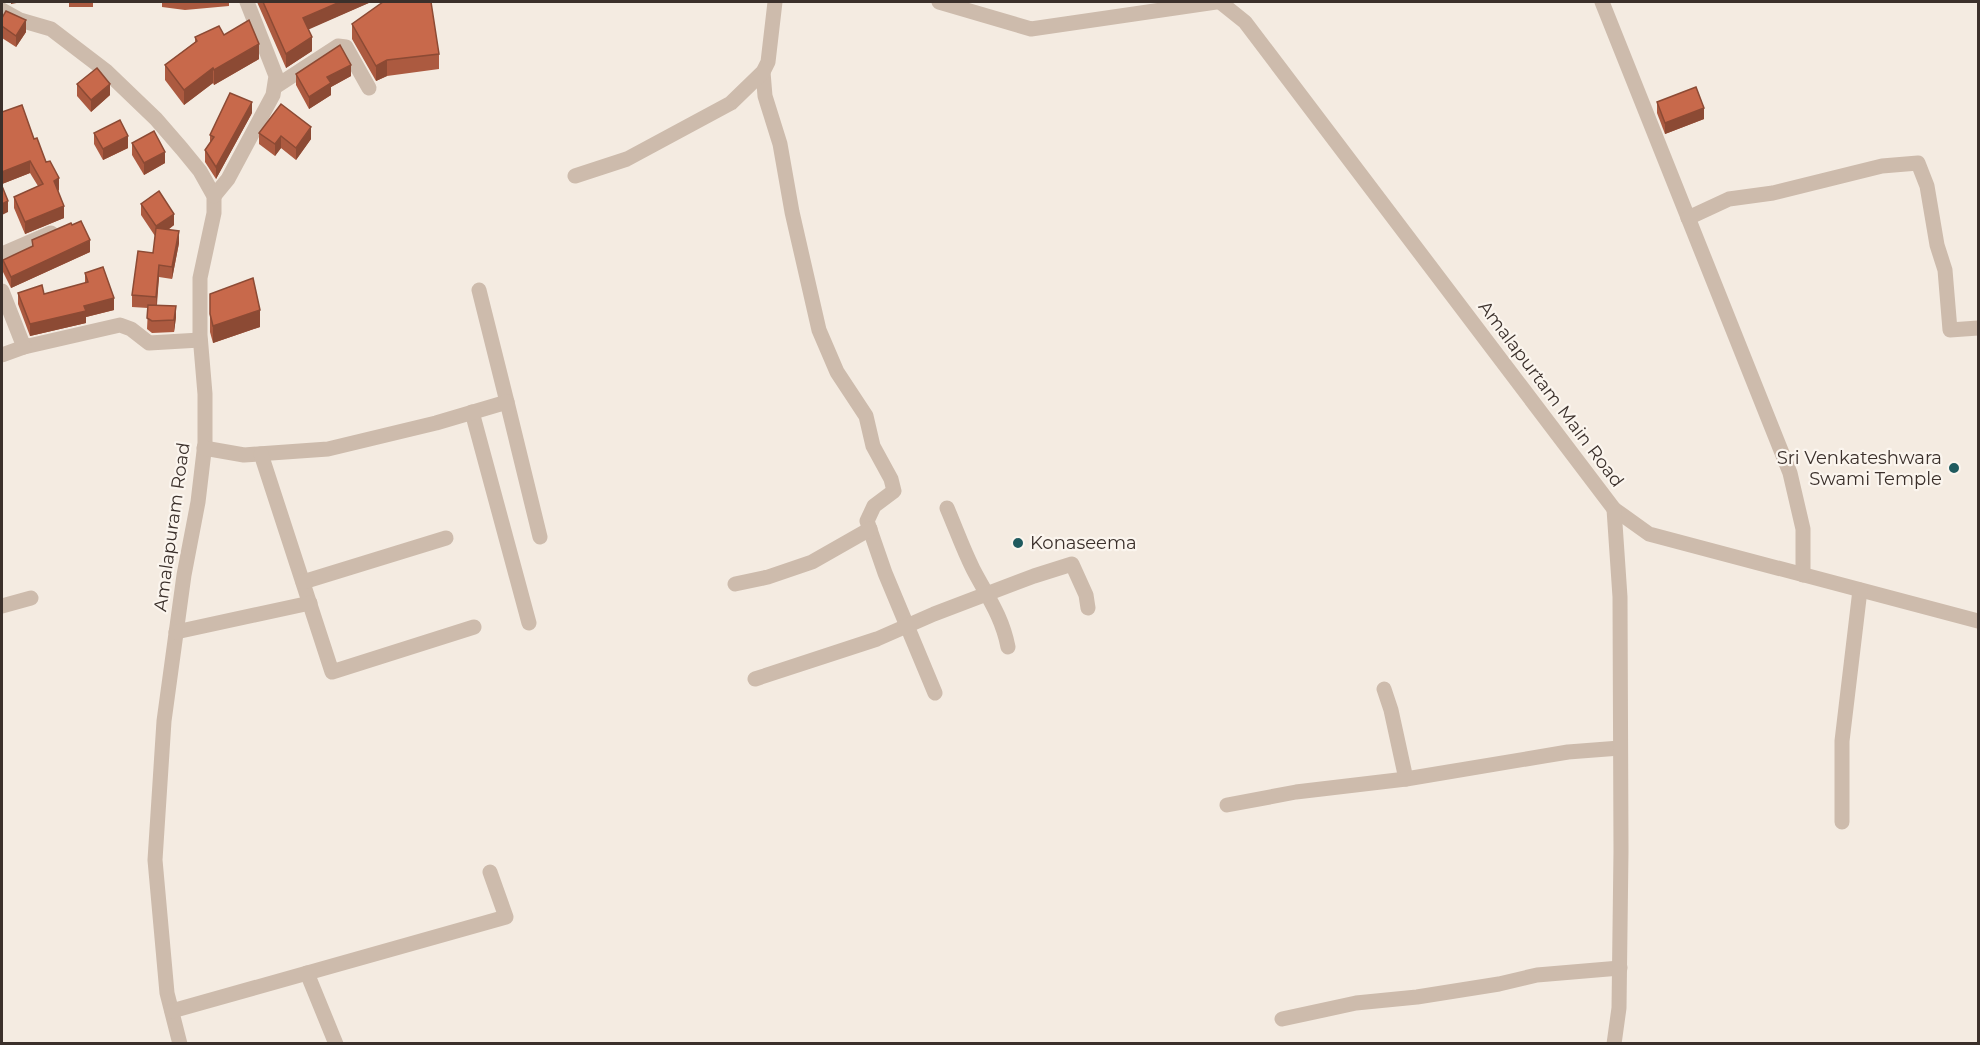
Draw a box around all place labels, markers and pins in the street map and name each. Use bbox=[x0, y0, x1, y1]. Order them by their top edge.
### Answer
place label: Sri Venkateshwara Swami Temple bbox=[1777, 447, 1942, 490]
marker: Sri Venkateshwara Swami Temple bbox=[1947, 461, 1961, 475]
place label: Konaseema bbox=[1030, 532, 1137, 554]
marker: Konaseema bbox=[1011, 536, 1025, 550]

